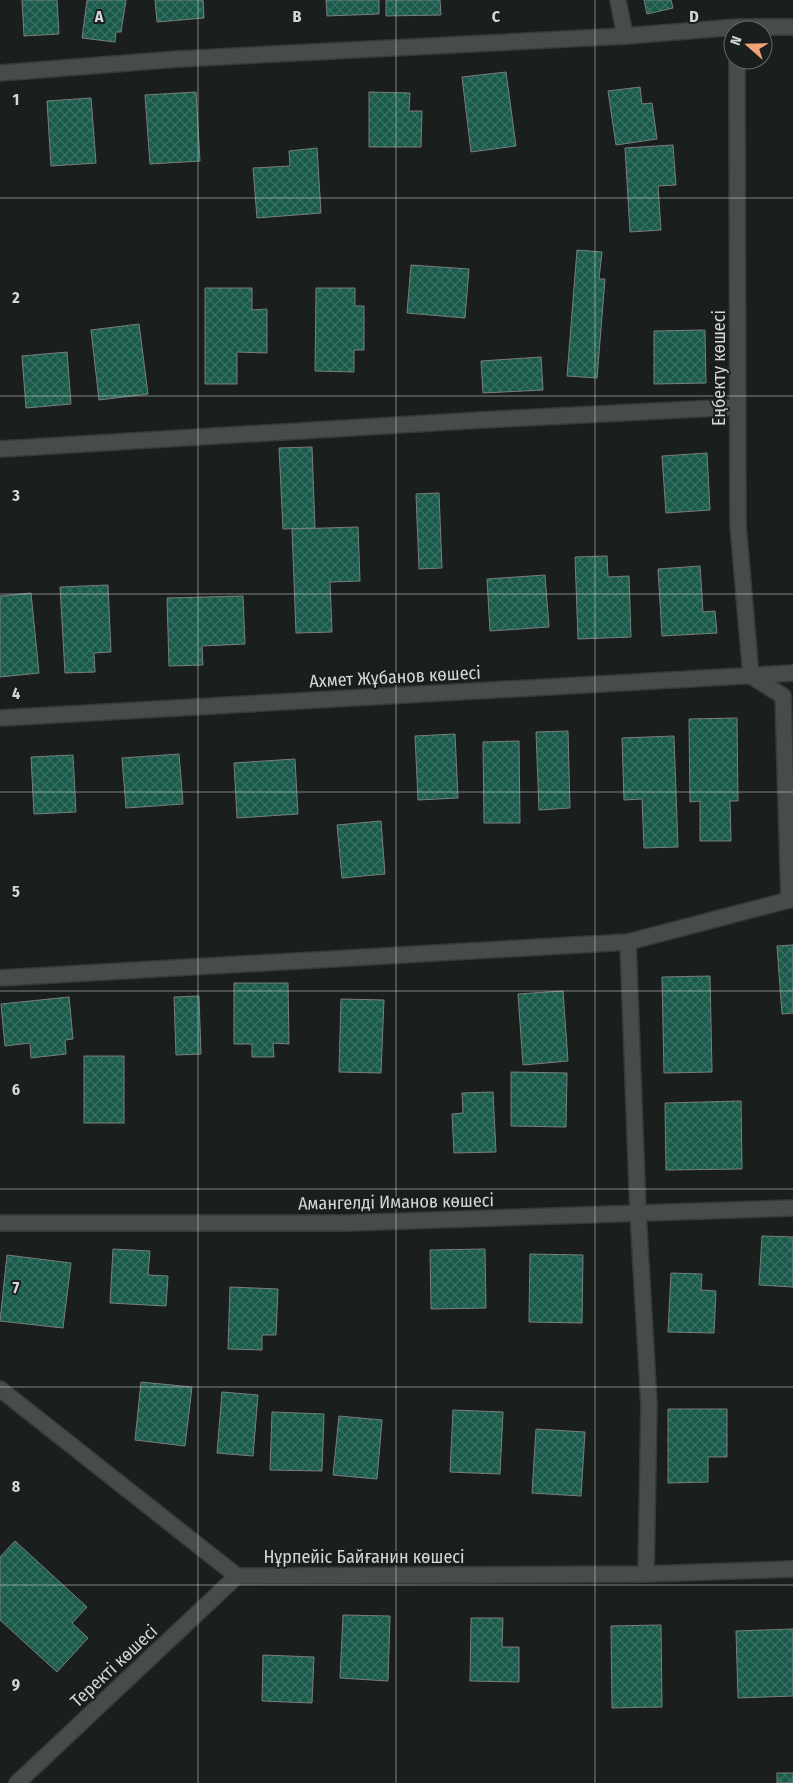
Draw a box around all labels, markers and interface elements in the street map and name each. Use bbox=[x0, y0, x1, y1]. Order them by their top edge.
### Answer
text: A bbox=[94, 7, 104, 26]
text: B bbox=[293, 7, 302, 26]
text: C bbox=[492, 7, 501, 26]
text: D bbox=[689, 7, 699, 26]
north arrow bbox=[723, 20, 773, 70]
text: N bbox=[727, 34, 746, 48]
text: 1 bbox=[13, 90, 19, 109]
text: 2 bbox=[11, 288, 20, 307]
street label: Еңбекту көшесі bbox=[708, 310, 730, 426]
text: 3 bbox=[11, 486, 20, 505]
street label: Ахмет Жұбанов көшесі bbox=[309, 662, 481, 692]
text: 4 bbox=[12, 684, 20, 703]
text: 5 bbox=[12, 882, 20, 901]
text: 6 bbox=[12, 1080, 20, 1099]
street label: Амангелді Иманов көшесі bbox=[298, 1189, 494, 1215]
text: 7 bbox=[13, 1278, 20, 1297]
text: 8 bbox=[12, 1477, 21, 1496]
street label: Нұрпейіс Байғанин көшесі bbox=[263, 1546, 465, 1568]
street label: Теректі көшесі bbox=[66, 1620, 162, 1712]
text: 9 bbox=[12, 1675, 20, 1694]

